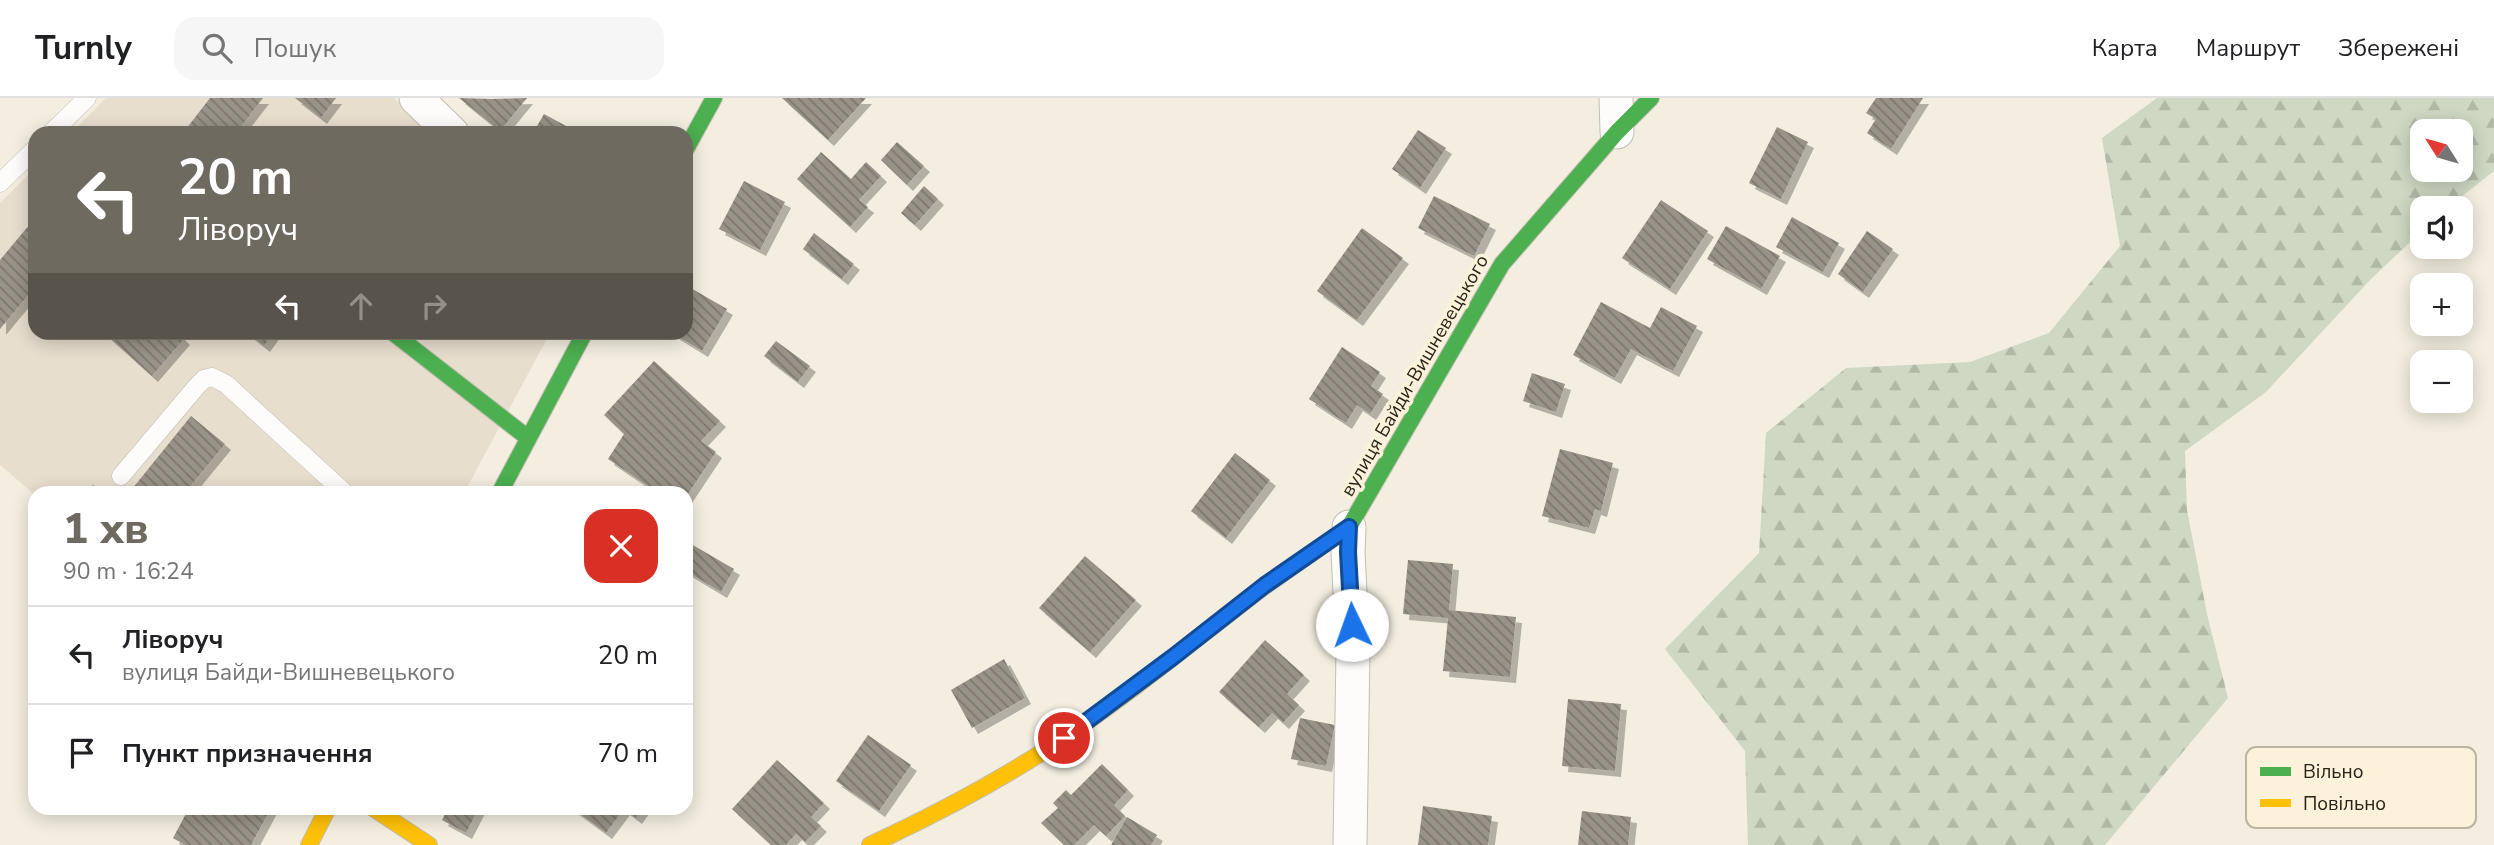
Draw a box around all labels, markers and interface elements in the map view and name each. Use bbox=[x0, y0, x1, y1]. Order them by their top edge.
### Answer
search box bbox=[174, 17, 664, 80]
text: Turnly bbox=[35, 26, 132, 71]
icon: search bbox=[198, 29, 236, 67]
text: Пошук bbox=[254, 31, 336, 66]
text: Карта bbox=[2092, 32, 2158, 64]
text: Маршрут bbox=[2196, 32, 2300, 64]
text: Збережені bbox=[2338, 32, 2459, 64]
north arrow bbox=[2410, 119, 2473, 182]
map controls bbox=[2410, 119, 2473, 413]
text: 20 m bbox=[178, 144, 293, 211]
icon: left bbox=[63, 154, 154, 245]
button: sound bbox=[2410, 196, 2473, 259]
text: Ліворуч bbox=[178, 208, 298, 251]
street label: вулиця Байди-Вишневецького bbox=[1335, 250, 1495, 501]
button: + bbox=[2410, 273, 2473, 336]
icon: left bbox=[269, 287, 307, 325]
icon: ahead bbox=[342, 287, 380, 325]
icon: right bbox=[415, 287, 453, 325]
button: − bbox=[2410, 350, 2473, 413]
text: 1 хв bbox=[63, 501, 148, 558]
button: close bbox=[584, 509, 658, 583]
text: 90 m · 16:24 bbox=[63, 556, 194, 587]
position arrow bbox=[1315, 588, 1389, 662]
text: Ліворуч bbox=[122, 622, 223, 657]
icon: left bbox=[63, 636, 101, 674]
text: 20 m bbox=[598, 638, 658, 673]
text: вулиця Байди-Вишневецького bbox=[122, 657, 455, 688]
pin bbox=[1034, 708, 1094, 768]
icon: arrive bbox=[1045, 719, 1083, 757]
icon: arrive bbox=[63, 734, 101, 772]
text: Пункт призначення bbox=[122, 736, 373, 771]
text: 70 m bbox=[598, 736, 658, 771]
legend bbox=[2246, 747, 2476, 828]
text: Вільно bbox=[2303, 759, 2363, 785]
text: Повільно bbox=[2303, 791, 2386, 817]

